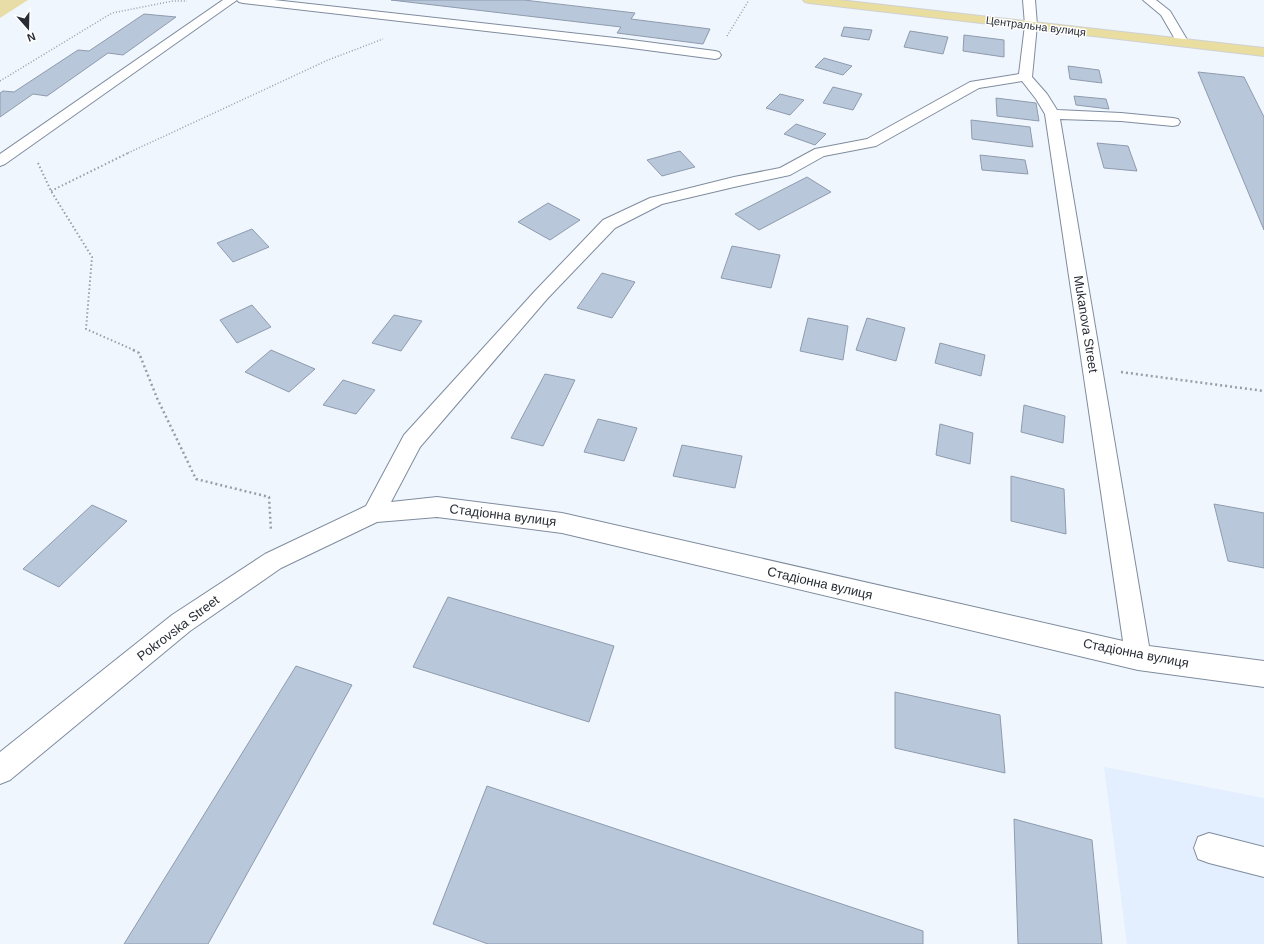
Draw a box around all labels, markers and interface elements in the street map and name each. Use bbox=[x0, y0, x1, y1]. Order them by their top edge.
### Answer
north arrow bbox=[8, 8, 48, 48]
street label: Центральна вулиця bbox=[985, 14, 1087, 38]
text: N bbox=[26, 30, 37, 44]
street label: Mukanova Street bbox=[1071, 274, 1101, 374]
street label: Стадіонна вулиця bbox=[449, 501, 557, 529]
street label: Стадіонна вулиця bbox=[766, 564, 874, 602]
street label: Pokrovska Street bbox=[134, 592, 222, 664]
street label: Стадіонна вулиця bbox=[1082, 635, 1190, 671]

